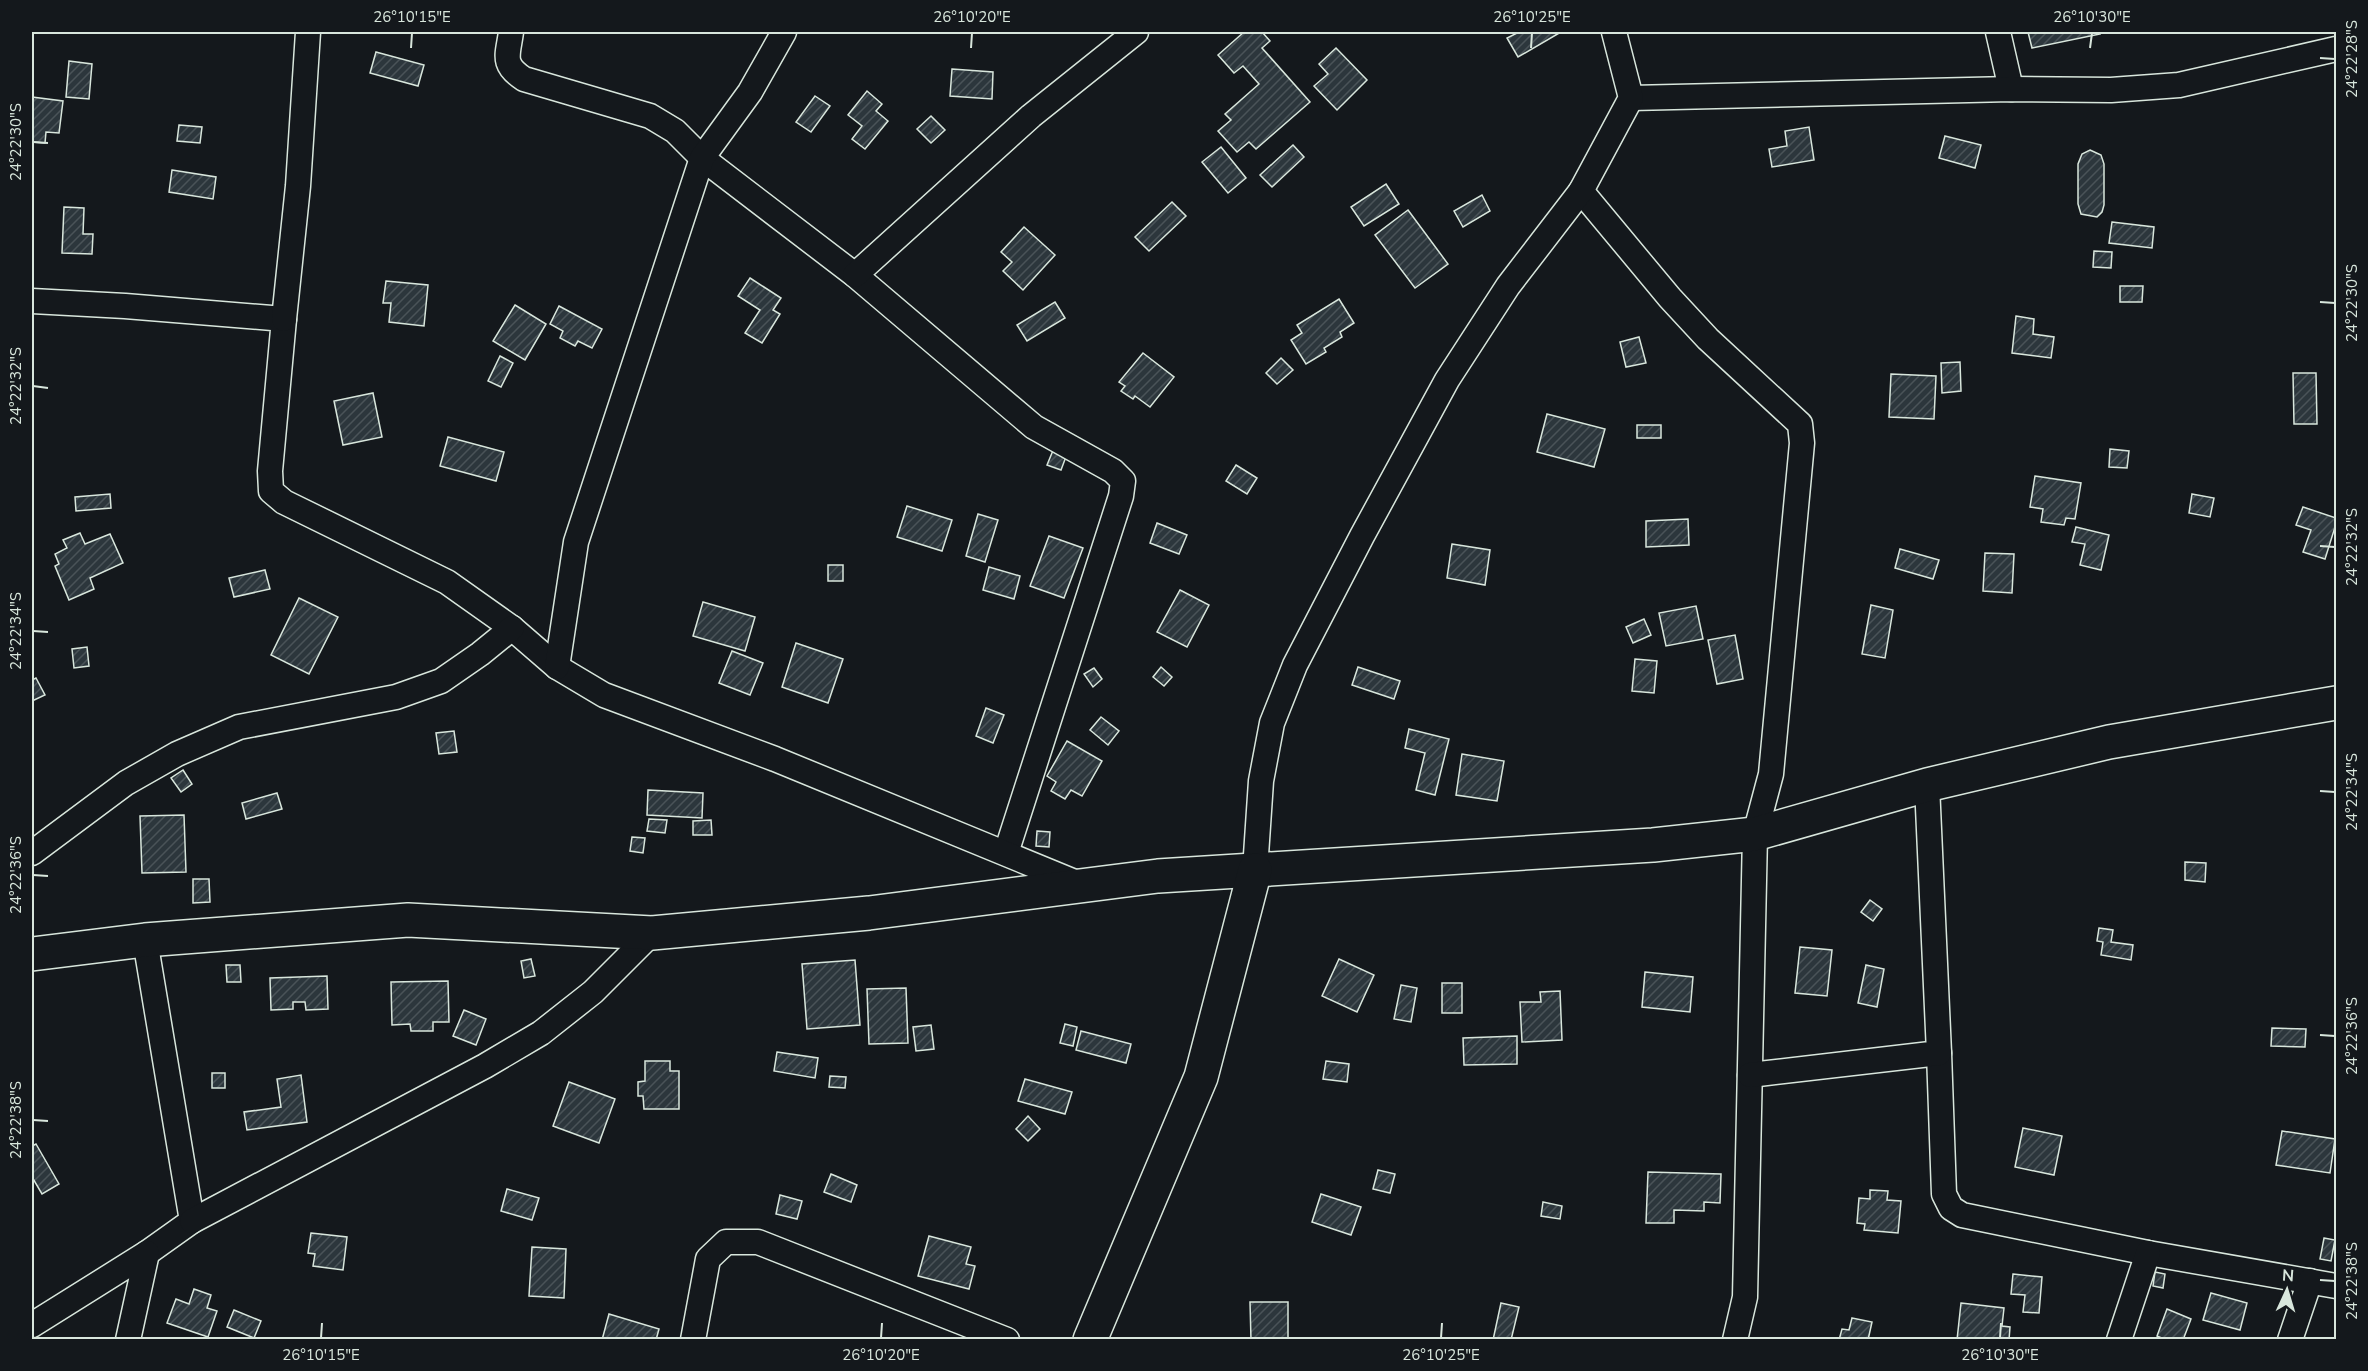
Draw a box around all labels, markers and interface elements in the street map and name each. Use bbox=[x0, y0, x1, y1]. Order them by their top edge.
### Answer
text: 26°10'15"E bbox=[373, 7, 451, 27]
text: 26°10'20"E bbox=[933, 7, 1011, 27]
text: 26°10'25"E bbox=[1493, 7, 1571, 27]
text: 26°10'30"E bbox=[2053, 7, 2131, 27]
text: 24°22'28"S bbox=[2342, 20, 2362, 98]
text: 24°22'30"S bbox=[6, 103, 26, 181]
text: 24°22'30"S bbox=[2342, 264, 2362, 342]
text: 24°22'32"S bbox=[6, 347, 26, 425]
text: 24°22'32"S bbox=[2342, 508, 2362, 586]
text: 24°22'34"S bbox=[6, 592, 26, 670]
text: 24°22'34"S bbox=[2342, 753, 2362, 831]
text: 24°22'36"S bbox=[6, 836, 26, 914]
text: 24°22'36"S bbox=[2342, 997, 2362, 1075]
text: 24°22'38"S bbox=[6, 1081, 26, 1159]
text: 24°22'38"S bbox=[2342, 1242, 2362, 1320]
north arrow bbox=[2257, 1260, 2317, 1320]
text: N bbox=[2281, 1265, 2295, 1287]
text: 26°10'15"E bbox=[282, 1345, 360, 1365]
text: 26°10'20"E bbox=[842, 1345, 920, 1365]
text: 26°10'25"E bbox=[1402, 1345, 1480, 1365]
text: 26°10'30"E bbox=[1961, 1345, 2039, 1365]

